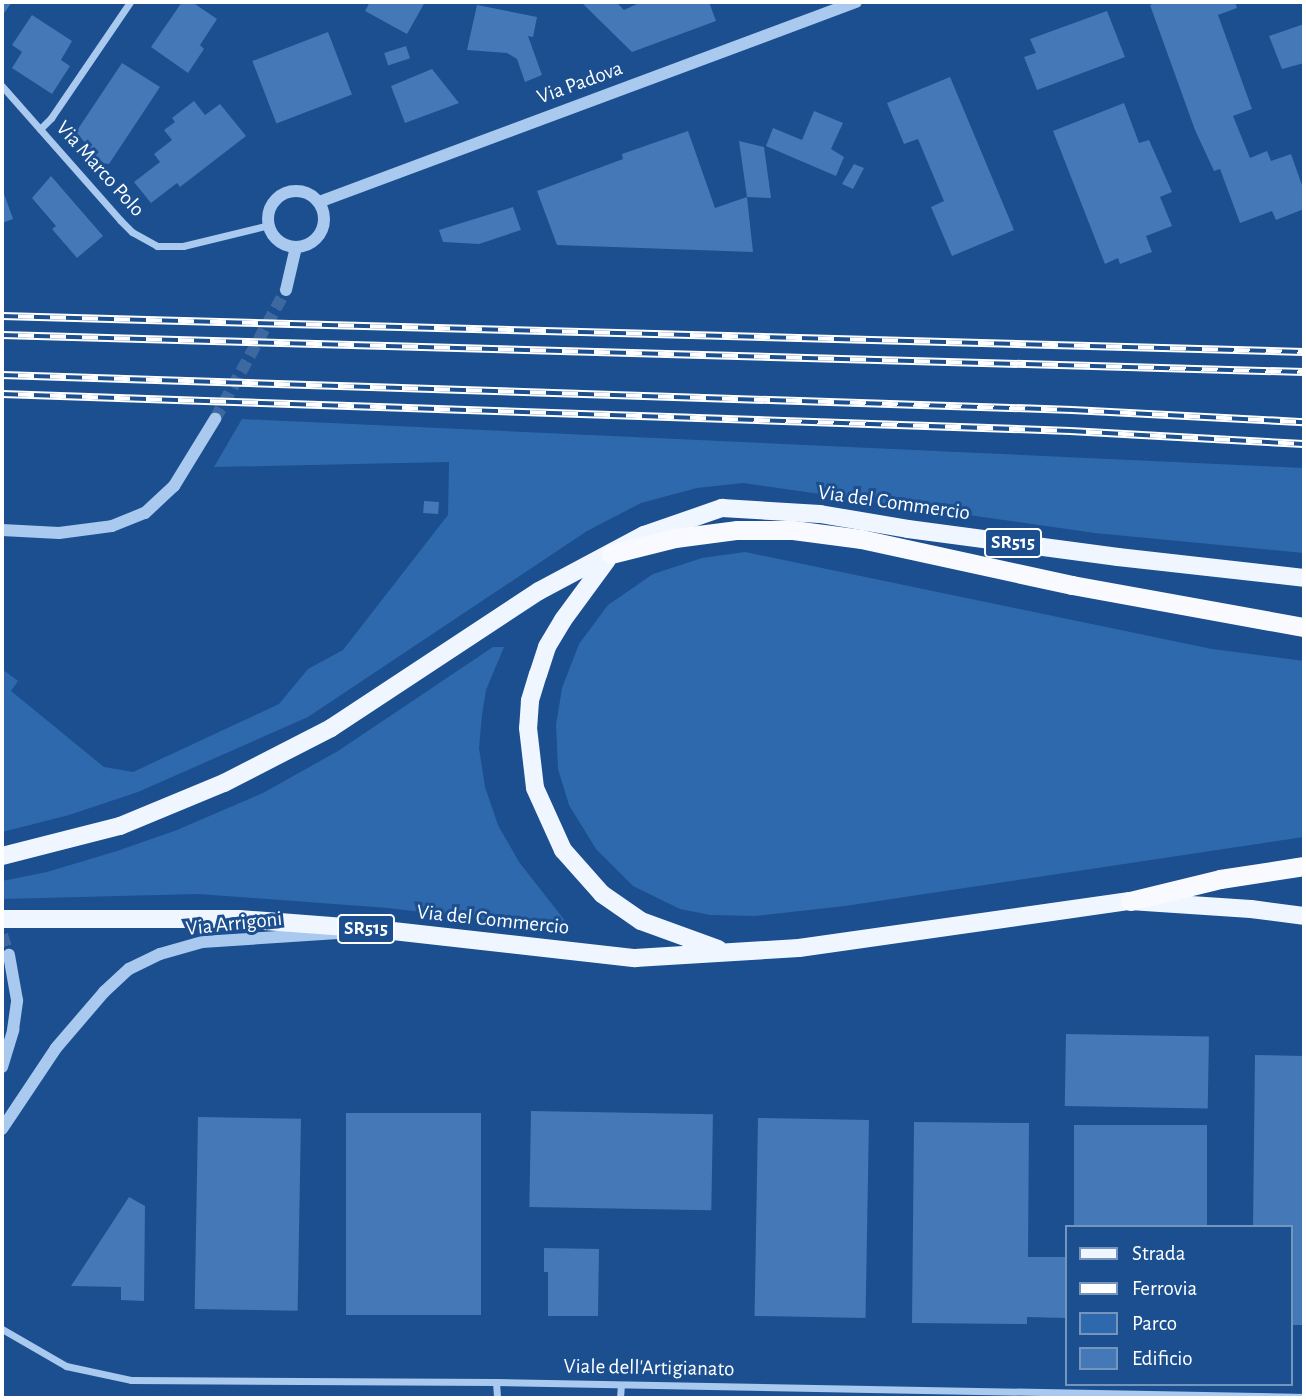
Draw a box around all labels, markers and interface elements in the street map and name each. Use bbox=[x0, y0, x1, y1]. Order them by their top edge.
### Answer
street label: Via Padova bbox=[534, 56, 626, 110]
street label: Via Marco Polo bbox=[50, 116, 150, 222]
street label: Via del Commercio bbox=[816, 480, 972, 526]
road number: SR515 bbox=[983, 528, 1043, 558]
street label: Via del Commercio bbox=[415, 899, 571, 941]
street label: Via Arrigoni bbox=[184, 906, 284, 942]
road number: SR515 bbox=[336, 914, 396, 945]
legend bbox=[1064, 1225, 1292, 1386]
text: Strada bbox=[1132, 1243, 1185, 1264]
text: Ferrovia bbox=[1132, 1278, 1197, 1299]
text: Parco bbox=[1132, 1313, 1177, 1334]
text: Edificio bbox=[1132, 1348, 1193, 1369]
street label: Viale dell'Artigianato bbox=[563, 1354, 735, 1382]

